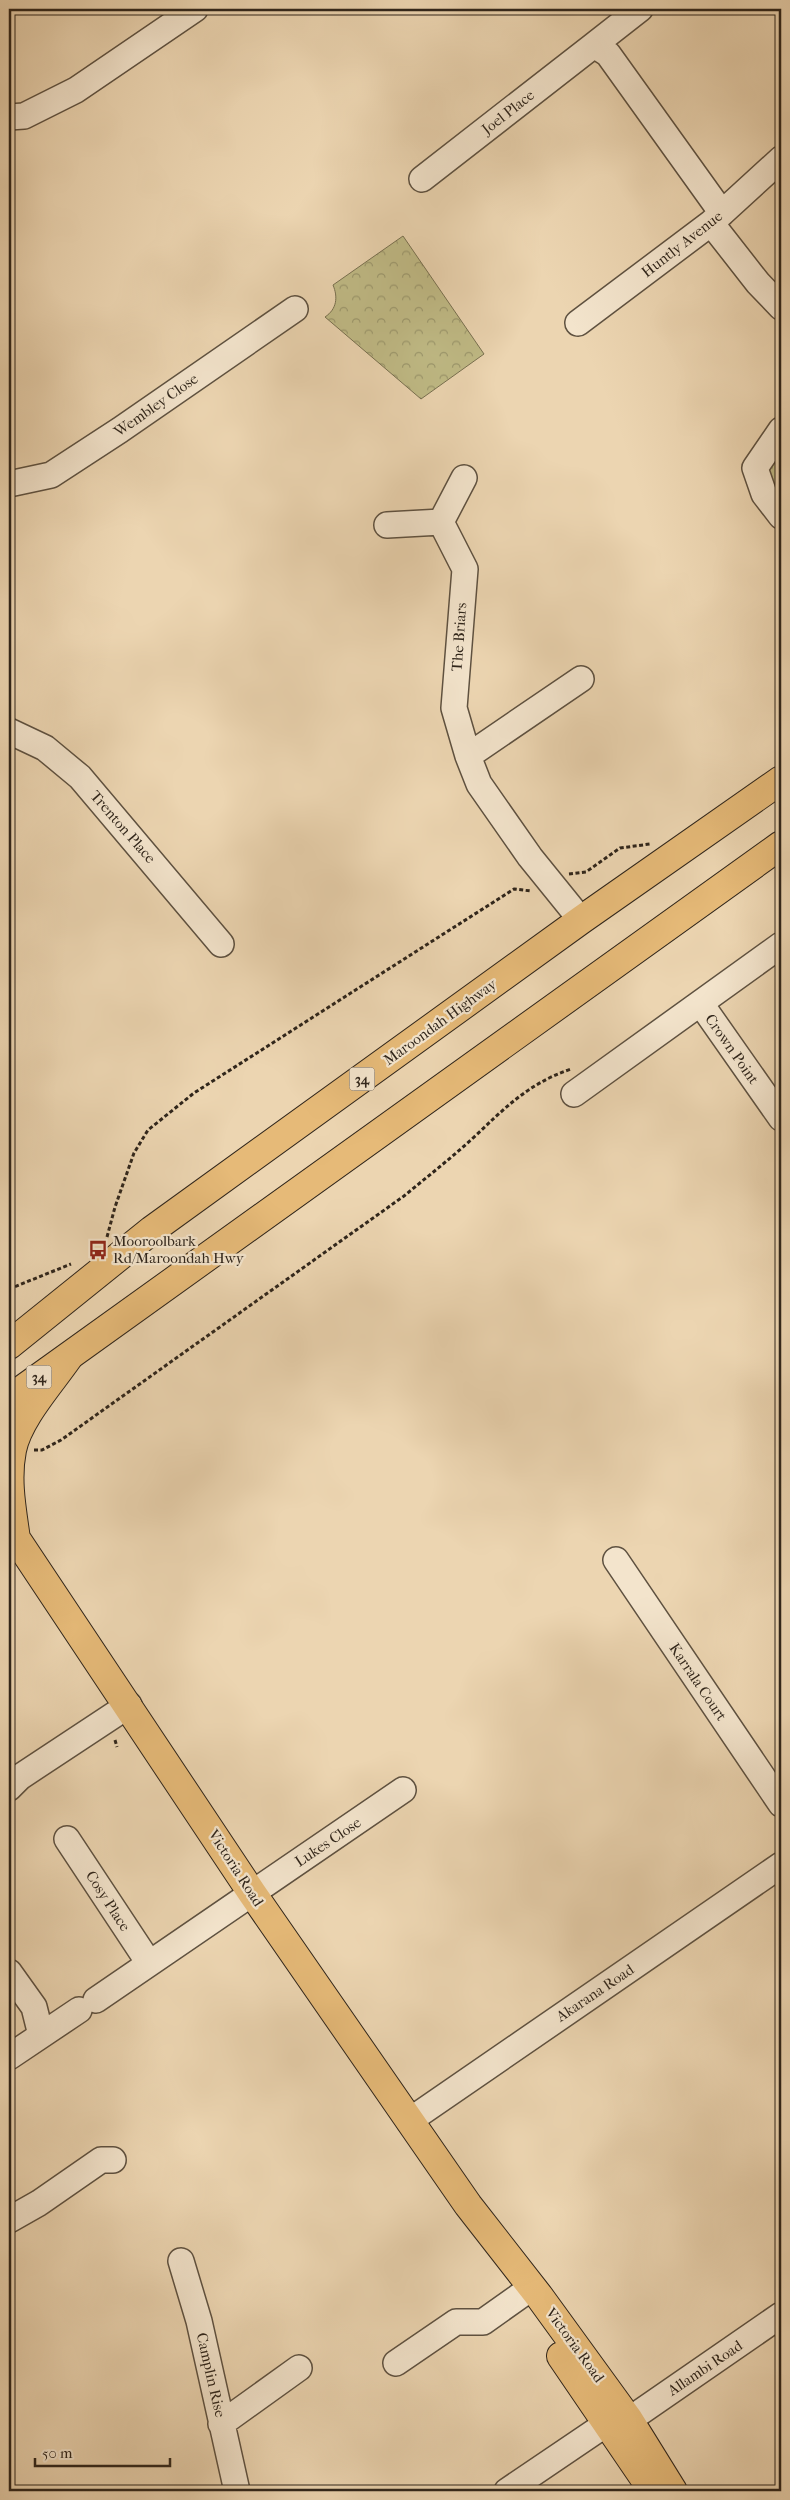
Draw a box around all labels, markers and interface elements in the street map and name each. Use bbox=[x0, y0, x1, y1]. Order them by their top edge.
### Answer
street label: Joel Place bbox=[477, 86, 538, 139]
street label: Huntly Avenue bbox=[638, 207, 726, 281]
street label: Wembley Close bbox=[110, 369, 202, 441]
street label: The Briars bbox=[448, 602, 470, 672]
street label: Trenton Place bbox=[87, 787, 160, 867]
street label: Maroondah Highway bbox=[380, 974, 501, 1069]
street label: Crown Point bbox=[701, 1011, 763, 1088]
road number: 34 bbox=[350, 1068, 374, 1090]
place label: Mooroolbark Rd/Maroondah Hwy bbox=[113, 1232, 245, 1267]
bus stop icon: Mooroolbark Rd/Maroondah Hwy bbox=[87, 1239, 109, 1261]
road number: 34 bbox=[26, 1365, 52, 1388]
street label: Karrala Court bbox=[665, 1640, 731, 1725]
street label: Lukes Close bbox=[292, 1813, 365, 1871]
street label: Victoria Road bbox=[204, 1825, 268, 1910]
street label: Cosy Place bbox=[82, 1867, 135, 1935]
street label: Akarana Road bbox=[552, 1960, 638, 2026]
street label: Victoria Road bbox=[541, 2303, 609, 2387]
street label: Camplin Rise bbox=[193, 2331, 230, 2420]
street label: Allambi Road bbox=[663, 2336, 746, 2400]
scale bar bbox=[35, 2435, 170, 2467]
text: 50 m bbox=[42, 2444, 73, 2462]

